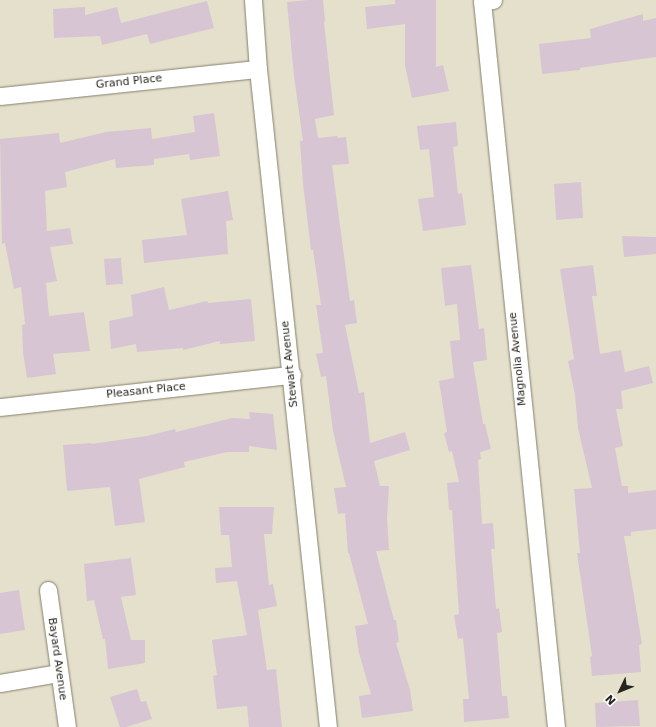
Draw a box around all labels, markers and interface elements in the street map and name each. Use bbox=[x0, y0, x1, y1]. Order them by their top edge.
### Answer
street label: Grand Place bbox=[95, 72, 163, 92]
street label: Magnolia Avenue bbox=[507, 312, 529, 406]
street label: Stewart Avenue bbox=[279, 320, 301, 408]
street label: Pleasant Place bbox=[106, 380, 186, 402]
street label: Bayard Avenue bbox=[45, 617, 69, 701]
north arrow bbox=[600, 671, 640, 711]
text: N bbox=[603, 692, 619, 707]

